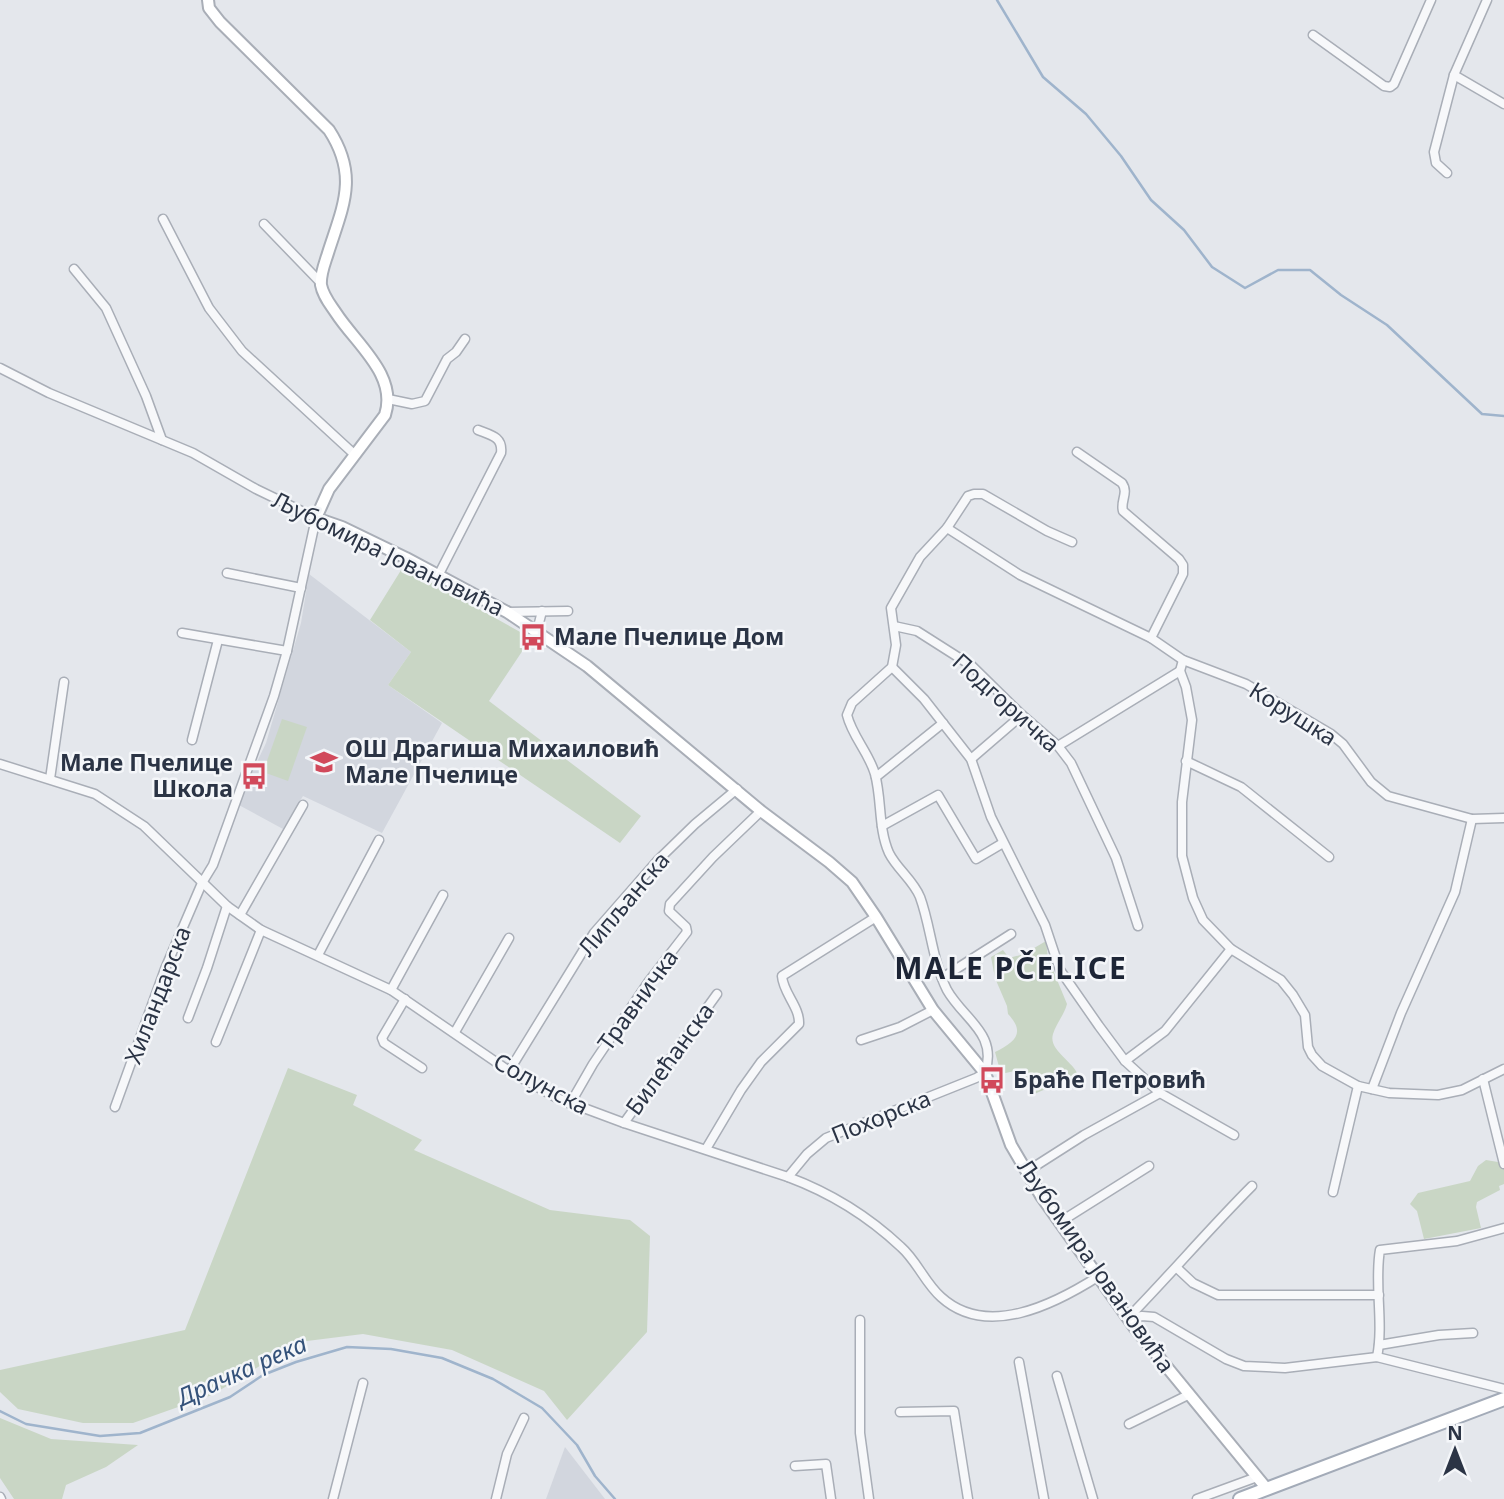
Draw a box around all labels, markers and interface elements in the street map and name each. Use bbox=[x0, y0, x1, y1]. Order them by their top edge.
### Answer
street label: Љубомира Јовановића bbox=[267, 483, 510, 623]
place label: Мале Пчелице Дом bbox=[554, 620, 784, 652]
bus stop icon: Мале Пчелице Дом bbox=[518, 622, 548, 652]
street label: Подгоричка bbox=[946, 645, 1067, 759]
street label: Корушка bbox=[1244, 674, 1343, 753]
place label: ОШ Драгиша Михаиловић Мале Пчелице bbox=[345, 732, 660, 790]
place label: Мале Пчелице Школа bbox=[60, 746, 233, 804]
school or university icon: ОШ Драгиша Михаиловић Мале Пчелице bbox=[309, 747, 339, 777]
bus stop icon: Мале Пчелице Школа bbox=[239, 761, 269, 791]
street label: Липљанска bbox=[570, 844, 676, 962]
street label: Хиландарска bbox=[116, 921, 198, 1068]
street label: Травничка bbox=[589, 942, 685, 1057]
district label: MALE PČELICE bbox=[894, 947, 1128, 988]
street label: Билећанска bbox=[618, 996, 721, 1121]
street label: Солунска bbox=[488, 1045, 595, 1122]
place label: Браће Петровић bbox=[1013, 1063, 1206, 1095]
bus stop icon: Браће Петровић bbox=[977, 1065, 1007, 1095]
street label: Похорска bbox=[826, 1082, 935, 1151]
street label: Љубомира Јовановића bbox=[1011, 1152, 1183, 1379]
water label: Драчка река bbox=[168, 1326, 312, 1414]
north arrow bbox=[1420, 1415, 1490, 1485]
text: N bbox=[1447, 1420, 1463, 1446]

